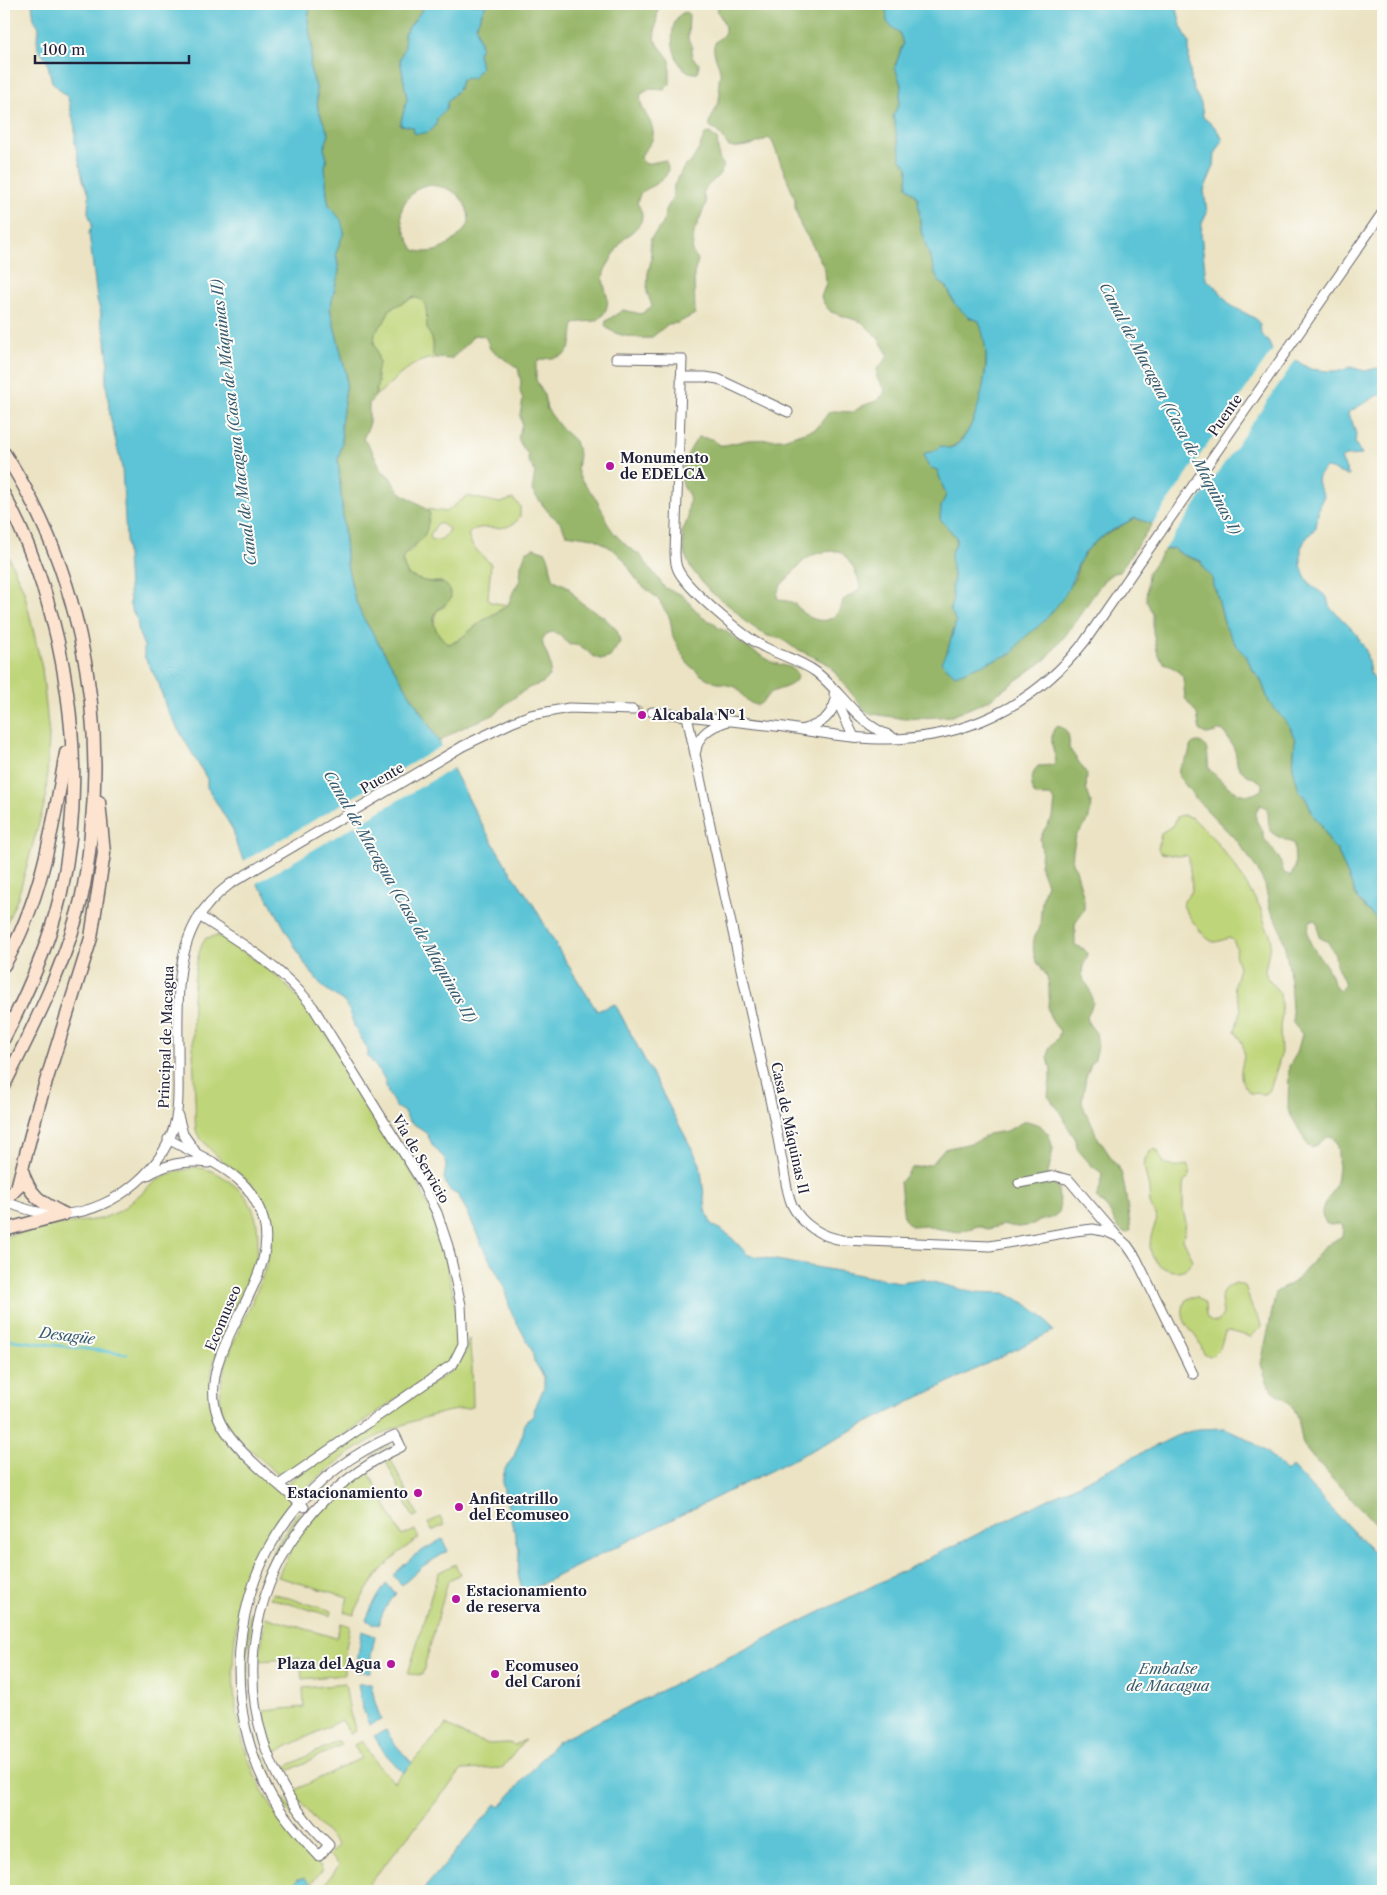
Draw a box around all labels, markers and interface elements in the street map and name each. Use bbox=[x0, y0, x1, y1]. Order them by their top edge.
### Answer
scale bar bbox=[35, 32, 189, 64]
text: 100 m bbox=[42, 40, 85, 59]
water label: Canal de Macagua (Casa de Máquinas II) bbox=[206, 277, 261, 567]
water label: Canal de Macagua (Casa de Máquinas I) bbox=[1095, 279, 1245, 539]
street label: Puente bbox=[1204, 390, 1246, 440]
place label: Monumento de EDELCA bbox=[620, 449, 709, 483]
marker: Monumento de EDELCA bbox=[604, 460, 616, 472]
place label: Alcabala Nº 1 bbox=[651, 706, 746, 724]
marker: Alcabala Nº 1 bbox=[636, 709, 648, 721]
street label: Puente bbox=[357, 758, 407, 798]
water label: Canal de Macagua (Casa de Máquinas II) bbox=[320, 767, 481, 1027]
street label: Principal de Macagua bbox=[155, 964, 178, 1109]
street label: Casa de Máquinas II bbox=[767, 1060, 813, 1196]
street label: Vía de Servicio bbox=[388, 1111, 454, 1207]
street label: Ecomuseo bbox=[201, 1282, 245, 1354]
water label: Desagüe bbox=[37, 1323, 97, 1348]
place label: Estacionamiento bbox=[287, 1484, 408, 1502]
marker: Estacionamiento bbox=[412, 1487, 424, 1499]
place label: Anfiteatrillo del Ecomuseo bbox=[468, 1490, 569, 1524]
marker: Anfiteatrillo del Ecomuseo bbox=[453, 1501, 465, 1513]
place label: Estacionamiento de reserva bbox=[466, 1582, 587, 1616]
marker: Estacionamiento de reserva bbox=[450, 1593, 462, 1605]
place label: Plaza del Agua bbox=[277, 1655, 382, 1673]
place label: Ecomuseo del Caroní bbox=[505, 1657, 581, 1691]
marker: Plaza del Agua bbox=[385, 1658, 397, 1670]
water label: Embalse de Macagua bbox=[1126, 1659, 1210, 1695]
marker: Ecomuseo del Caroní bbox=[489, 1668, 501, 1680]

